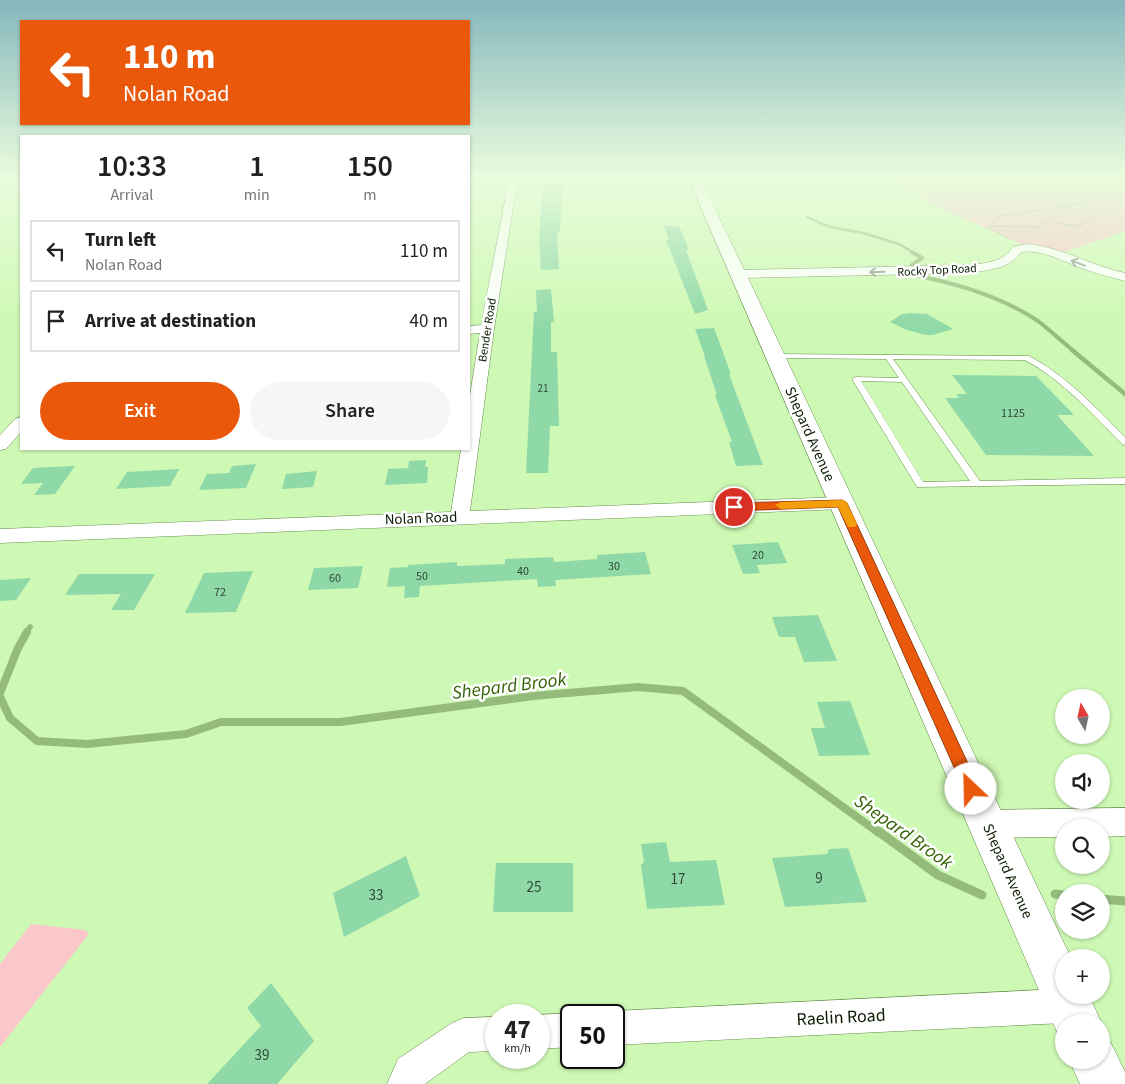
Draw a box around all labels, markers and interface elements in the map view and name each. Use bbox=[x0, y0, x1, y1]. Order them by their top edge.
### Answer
text: 110 m bbox=[123, 32, 215, 82]
icon: left bbox=[40, 40, 105, 105]
text: Nolan Road bbox=[123, 78, 230, 110]
text: 10:33 bbox=[97, 145, 167, 188]
text: 1 bbox=[249, 145, 265, 188]
text: 150 bbox=[347, 145, 393, 188]
text: Arrival bbox=[110, 184, 153, 206]
text: min bbox=[244, 184, 270, 206]
text: m bbox=[363, 184, 377, 206]
text: Turn left bbox=[85, 227, 156, 254]
icon: left bbox=[42, 237, 70, 265]
text: 110 m bbox=[400, 238, 448, 265]
text: Nolan Road bbox=[85, 254, 162, 276]
one-way arrow bbox=[1071, 258, 1086, 267]
street label: Rocky Top Road bbox=[897, 260, 977, 281]
one-way arrow bbox=[869, 268, 885, 277]
street label: Bender Road bbox=[474, 297, 501, 363]
icon: arrive bbox=[42, 307, 70, 335]
text: Arrive at destination bbox=[85, 308, 256, 335]
text: 40 m bbox=[410, 308, 448, 335]
house number: 21 bbox=[538, 381, 548, 396]
button: Exit bbox=[40, 382, 240, 440]
button: Share bbox=[250, 382, 450, 440]
street label: Shepard Avenue bbox=[779, 383, 840, 485]
house number: 1125 bbox=[1001, 405, 1025, 422]
pin bbox=[713, 486, 755, 528]
icon: arrive bbox=[720, 493, 748, 521]
street label: Nolan Road bbox=[384, 507, 458, 530]
house number: 20 bbox=[752, 547, 764, 564]
house number: 30 bbox=[608, 558, 620, 575]
house number: 40 bbox=[517, 563, 529, 580]
house number: 50 bbox=[416, 568, 428, 585]
house number: 60 bbox=[329, 570, 341, 587]
house number: 72 bbox=[214, 584, 226, 601]
water label: Shepard Brook bbox=[450, 666, 569, 707]
north arrow bbox=[1055, 689, 1110, 744]
map controls bbox=[1055, 689, 1110, 1069]
button: sound bbox=[1055, 754, 1110, 809]
position arrow bbox=[944, 762, 996, 814]
water label: Shepard Brook bbox=[848, 788, 959, 877]
button: search bbox=[1055, 819, 1110, 874]
street label: Shepard Avenue bbox=[977, 820, 1038, 922]
house number: 9 bbox=[815, 868, 823, 889]
house number: 17 bbox=[671, 869, 685, 890]
house number: 25 bbox=[527, 877, 541, 898]
button: layers bbox=[1055, 884, 1110, 939]
house number: 33 bbox=[369, 885, 383, 906]
button: + bbox=[1055, 949, 1110, 1004]
street label: Raelin Road bbox=[796, 1003, 886, 1032]
speed limit sign: 50 bbox=[560, 1004, 625, 1069]
text: 47 bbox=[504, 1012, 531, 1048]
button: − bbox=[1055, 1014, 1110, 1069]
text: km/h bbox=[504, 1040, 531, 1057]
house number: 39 bbox=[255, 1045, 269, 1066]

